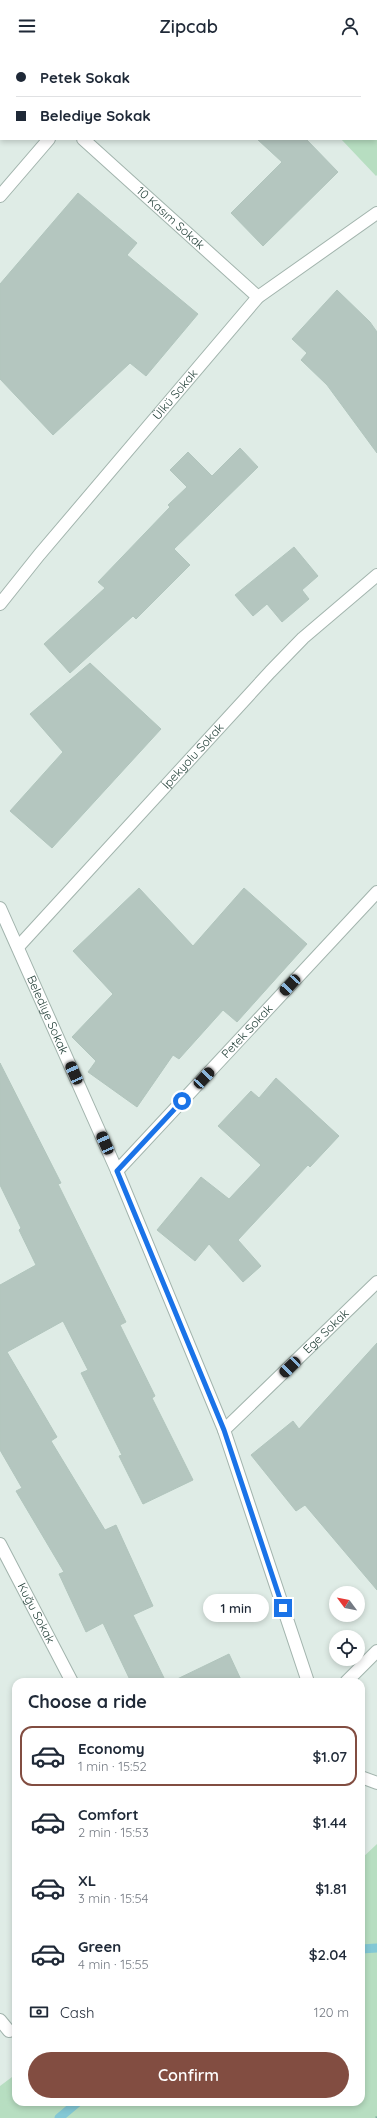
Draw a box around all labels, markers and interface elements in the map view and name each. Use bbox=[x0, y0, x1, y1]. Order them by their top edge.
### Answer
icon: menu bbox=[16, 15, 38, 37]
text: Zipcab bbox=[159, 15, 218, 38]
icon: person bbox=[339, 15, 361, 37]
text: Petek Sokak bbox=[40, 68, 130, 87]
text: Belediye Sokak bbox=[40, 106, 151, 125]
street label: 10 Kasım Sokak bbox=[134, 183, 208, 252]
street label: Ülkü Sokak bbox=[149, 366, 201, 423]
street label: İpekyolu Sokak bbox=[159, 720, 227, 792]
car bbox=[277, 972, 303, 998]
street label: Belediye Sokak bbox=[24, 973, 72, 1056]
street label: Petek Sokak bbox=[218, 1001, 276, 1061]
car bbox=[64, 1060, 84, 1086]
car bbox=[191, 1065, 217, 1091]
route start bbox=[173, 1092, 191, 1110]
car bbox=[95, 1130, 115, 1156]
street label: Ege Sokak bbox=[300, 1305, 352, 1356]
car bbox=[277, 1354, 303, 1380]
street label: Kuğu Sokak bbox=[14, 1580, 59, 1646]
north arrow bbox=[329, 1586, 365, 1622]
map controls bbox=[329, 1586, 365, 1666]
callout: 1 min bbox=[203, 1594, 269, 1622]
route end bbox=[274, 1599, 292, 1617]
text: 1 min bbox=[220, 1600, 252, 1616]
button: locate bbox=[329, 1630, 365, 1666]
text: Choose a ride bbox=[28, 1690, 147, 1713]
icon: car bbox=[30, 1738, 66, 1774]
text: Economy bbox=[78, 1739, 145, 1758]
text: $1.07 bbox=[313, 1747, 347, 1766]
text: 1 min · 15:52 bbox=[78, 1758, 147, 1774]
icon: car bbox=[30, 1804, 66, 1840]
text: Comfort bbox=[78, 1805, 139, 1824]
text: $1.44 bbox=[312, 1813, 347, 1832]
text: 2 min · 15:53 bbox=[78, 1824, 149, 1840]
icon: car bbox=[30, 1870, 66, 1906]
text: XL bbox=[78, 1871, 96, 1890]
text: $1.81 bbox=[315, 1879, 347, 1898]
text: 3 min · 15:54 bbox=[78, 1890, 148, 1906]
icon: car bbox=[30, 1936, 66, 1972]
text: Green bbox=[78, 1937, 121, 1956]
text: $2.04 bbox=[309, 1945, 347, 1964]
text: 4 min · 15:55 bbox=[78, 1956, 149, 1972]
icon: cash bbox=[28, 2001, 50, 2023]
text: Cash bbox=[60, 2003, 94, 2022]
text: 120 m bbox=[314, 2004, 349, 2020]
button: Confirm bbox=[28, 2052, 349, 2098]

